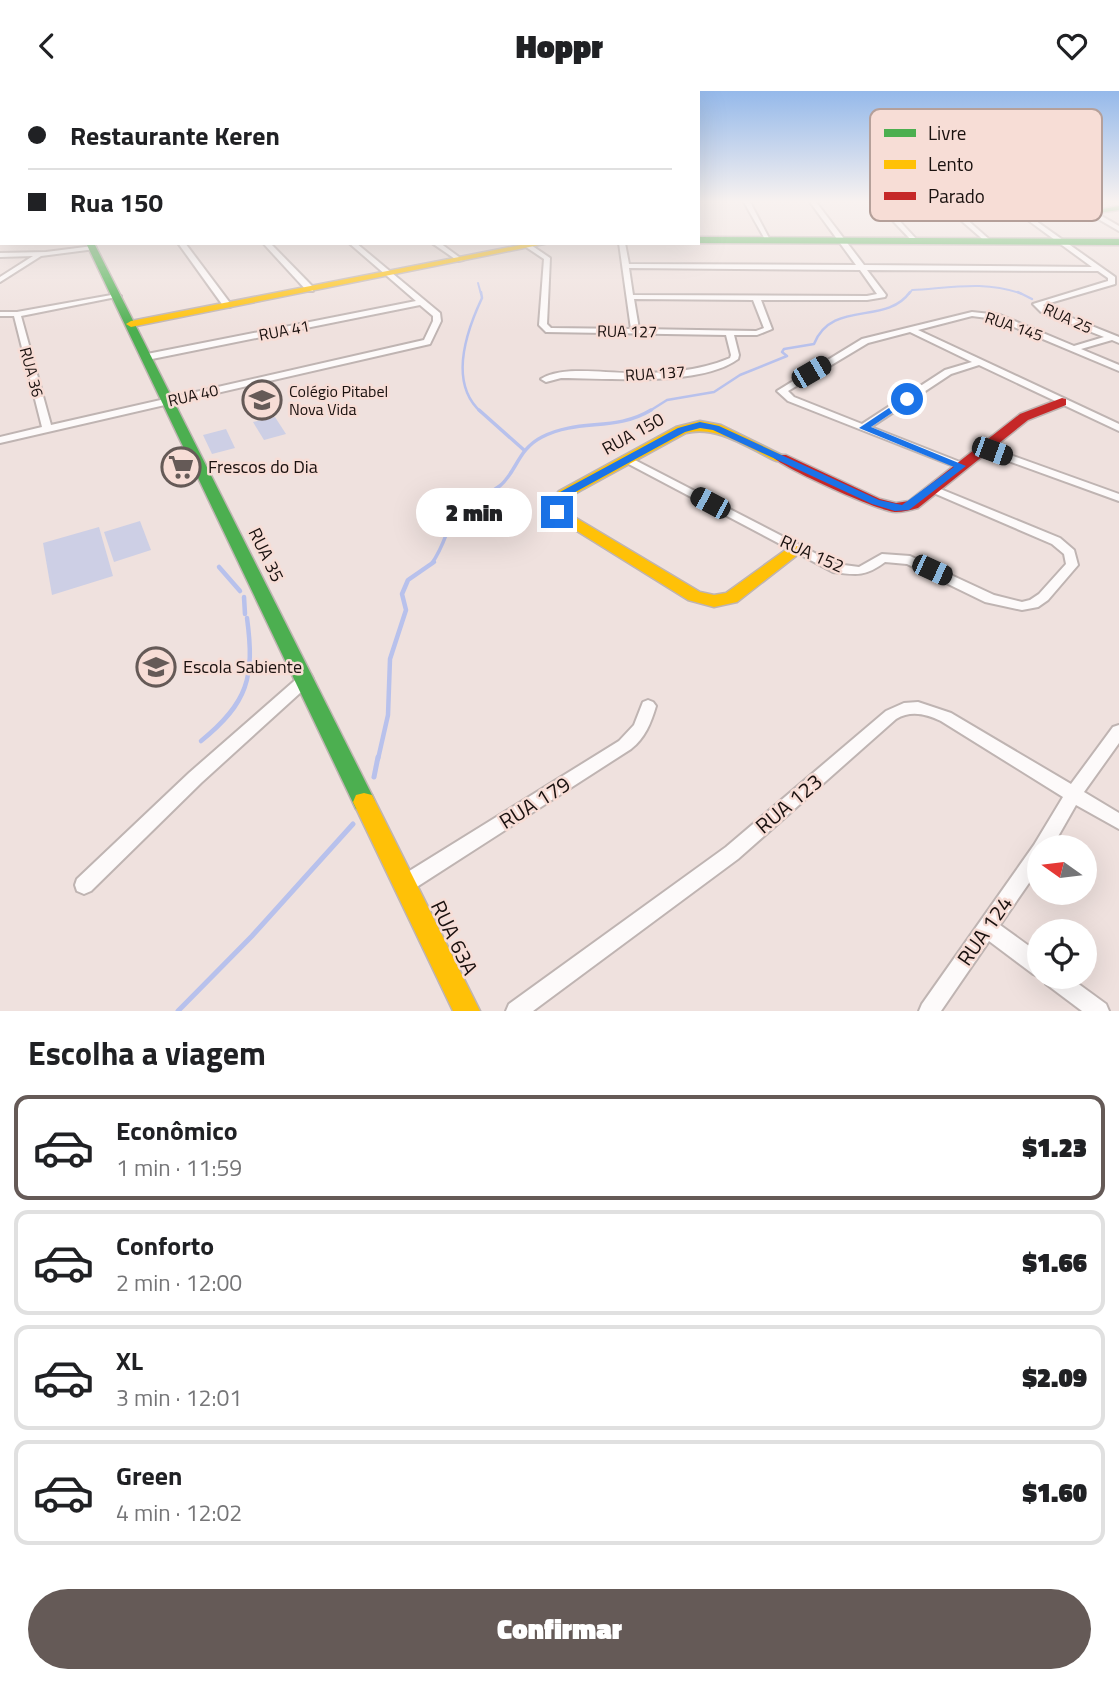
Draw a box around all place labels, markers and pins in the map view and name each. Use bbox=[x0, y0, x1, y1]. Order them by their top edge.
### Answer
school or university icon: Colégio Pitabel Nova Vida bbox=[241, 379, 283, 421]
place label: Colégio Pitabel Nova Vida bbox=[289, 379, 388, 421]
supermarket icon: Frescos do Dia bbox=[160, 446, 202, 488]
place label: Frescos do Dia bbox=[208, 453, 318, 480]
school or university icon: Escola Sabiente bbox=[135, 646, 177, 688]
place label: Escola Sabiente bbox=[183, 653, 302, 680]

